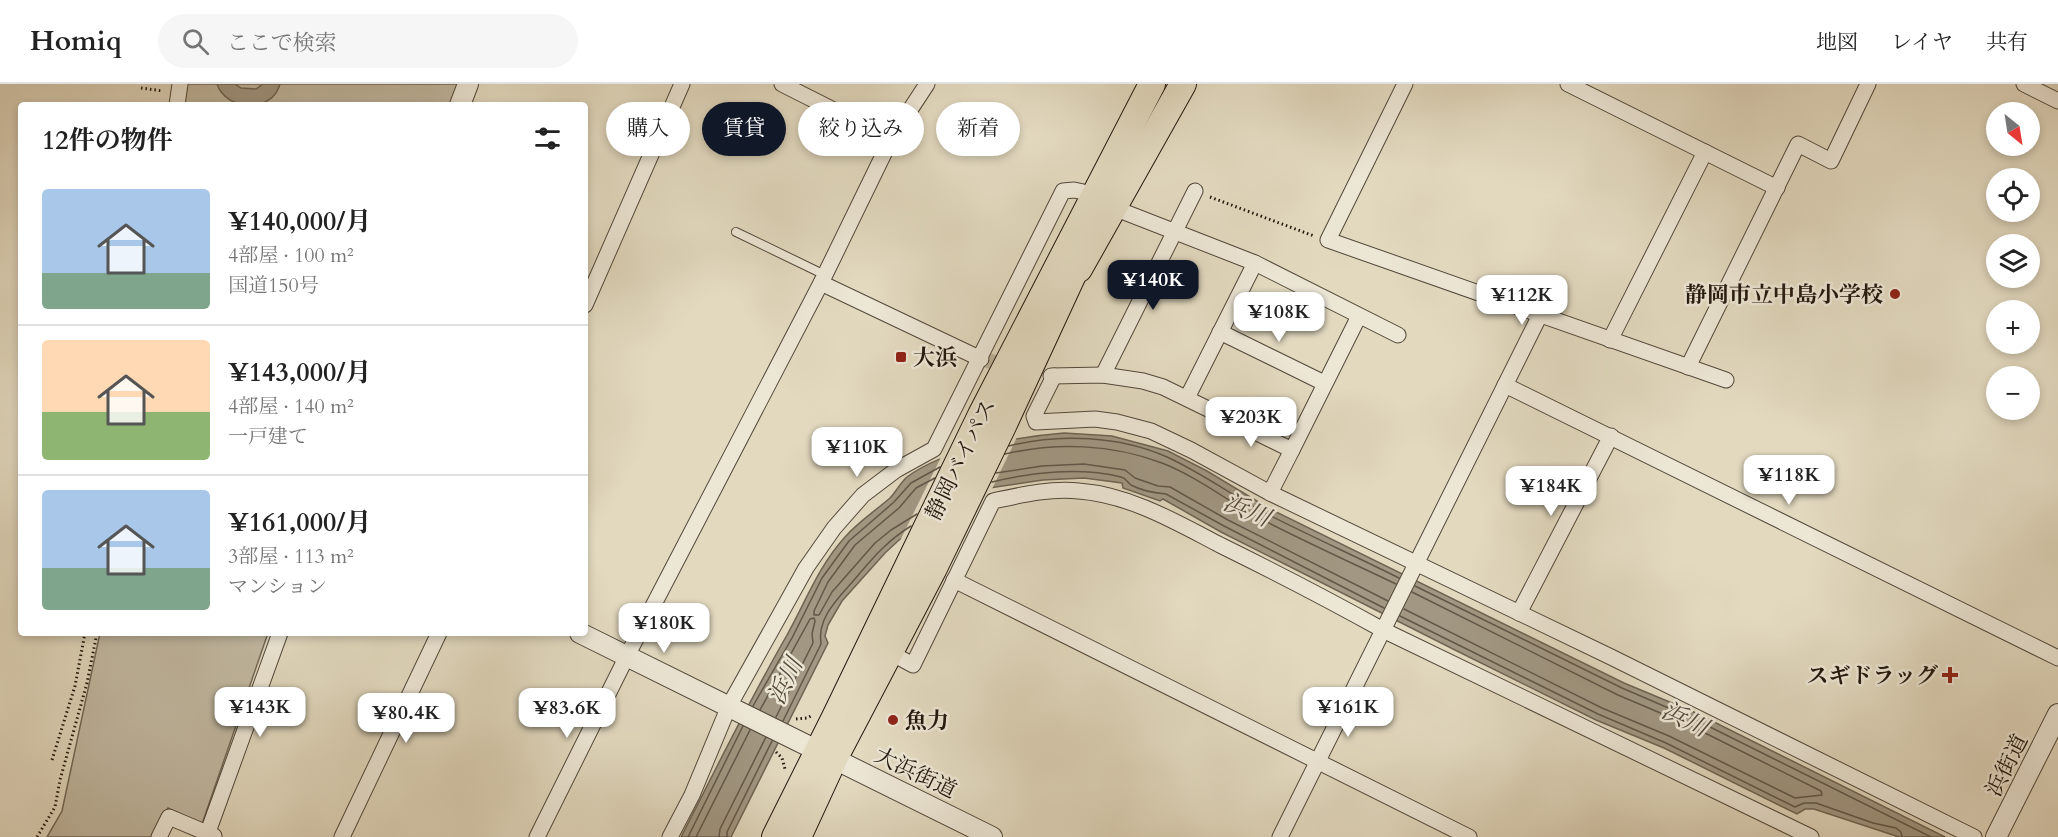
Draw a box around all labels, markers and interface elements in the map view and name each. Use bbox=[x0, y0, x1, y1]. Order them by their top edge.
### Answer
search box bbox=[158, 14, 578, 68]
text: Homiq bbox=[30, 22, 122, 60]
icon: search bbox=[179, 25, 212, 58]
text: ここで検索 bbox=[227, 28, 337, 58]
text: 地図 bbox=[1816, 28, 1858, 57]
text: レイヤ bbox=[1891, 28, 1953, 57]
text: 共有 bbox=[1986, 28, 2028, 57]
chip: 購入 bbox=[606, 102, 690, 156]
chip: 賃貸 bbox=[702, 102, 786, 156]
chip: 絞り込み bbox=[798, 102, 924, 156]
chip: 新着 bbox=[936, 102, 1020, 156]
north arrow bbox=[1986, 102, 2040, 156]
map controls bbox=[1986, 102, 2040, 420]
icon: filters bbox=[531, 122, 564, 155]
text: 12件の物件 bbox=[42, 123, 173, 158]
button: locate bbox=[1986, 168, 2040, 222]
text: ¥140,000/月 bbox=[228, 204, 371, 239]
icon: home bbox=[90, 213, 162, 285]
button: layers bbox=[1986, 234, 2040, 288]
text: 4部屋 · 100 m² bbox=[228, 242, 354, 269]
pin: ¥140K bbox=[1111, 260, 1195, 311]
text: ¥140K bbox=[1122, 266, 1184, 293]
text: 国道150号 bbox=[228, 272, 319, 299]
pin: ¥112K bbox=[1480, 275, 1564, 326]
place label: 静岡市立中島小学校 bbox=[1685, 280, 1883, 310]
text: ¥112K bbox=[1491, 281, 1553, 308]
marker: 静岡市立中島小学校 bbox=[1888, 287, 1902, 301]
pin: ¥108K bbox=[1237, 292, 1321, 343]
text: ¥108K bbox=[1248, 298, 1310, 325]
button: + bbox=[1986, 300, 2040, 354]
place label: 大浜 bbox=[913, 343, 957, 373]
marker: 大浜 bbox=[894, 350, 908, 364]
text: ¥143,000/月 bbox=[228, 355, 371, 390]
icon: home bbox=[90, 364, 162, 436]
button: − bbox=[1986, 366, 2040, 420]
text: 4部屋 · 140 m² bbox=[228, 393, 354, 420]
street label: 静岡バイパス bbox=[919, 394, 1003, 525]
pin: ¥203K bbox=[1209, 397, 1293, 448]
text: ¥203K bbox=[1220, 403, 1282, 430]
text: 一戸建て bbox=[228, 423, 308, 450]
pin: ¥110K bbox=[815, 427, 899, 478]
text: ¥110K bbox=[826, 433, 888, 460]
pin: ¥118K bbox=[1747, 455, 1831, 506]
text: ¥118K bbox=[1758, 461, 1820, 488]
pin: ¥184K bbox=[1509, 466, 1593, 517]
text: ¥184K bbox=[1520, 472, 1582, 499]
water label: 浜川 bbox=[1218, 486, 1278, 536]
text: ¥161,000/月 bbox=[228, 505, 371, 540]
icon: home bbox=[90, 514, 162, 586]
text: 3部屋 · 113 m² bbox=[228, 543, 354, 570]
text: マンション bbox=[228, 573, 327, 600]
pin: ¥180K bbox=[622, 603, 706, 654]
text: ¥180K bbox=[633, 609, 695, 636]
water label: 浜川 bbox=[760, 650, 812, 710]
place label: スギドラッグ bbox=[1806, 661, 1938, 691]
marker: スギドラッグ bbox=[1943, 668, 1957, 682]
pin: ¥143K bbox=[218, 687, 302, 738]
pin: ¥161K bbox=[1306, 687, 1390, 738]
pin: ¥83.6K bbox=[518, 688, 616, 739]
text: ¥143K bbox=[229, 693, 291, 720]
pin: ¥80.4K bbox=[357, 693, 455, 744]
text: ¥161K bbox=[1317, 693, 1379, 720]
text: ¥83.6K bbox=[533, 694, 601, 721]
water label: 浜川 bbox=[1656, 694, 1716, 746]
text: ¥80.4K bbox=[372, 699, 440, 726]
place label: 魚力 bbox=[905, 706, 949, 736]
marker: 魚力 bbox=[886, 713, 900, 727]
street label: 浜街道 bbox=[1979, 729, 2035, 802]
street label: 大浜街道 bbox=[869, 740, 962, 806]

